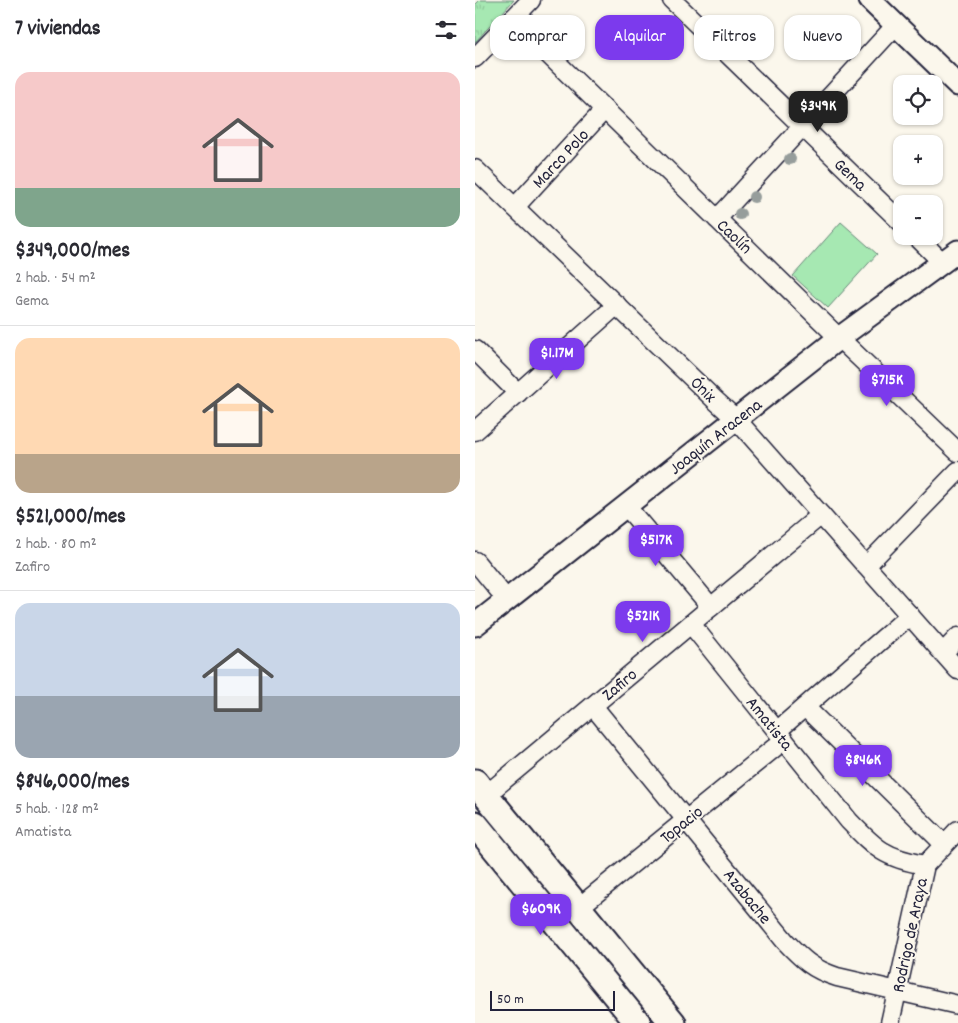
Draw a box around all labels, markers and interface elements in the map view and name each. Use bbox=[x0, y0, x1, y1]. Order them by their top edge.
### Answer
text: 7 viviendas bbox=[15, 15, 101, 45]
chip: Comprar bbox=[490, 15, 585, 60]
chip: Alquilar bbox=[595, 15, 684, 60]
chip: Filtros bbox=[694, 15, 774, 60]
chip: Nuevo bbox=[784, 15, 861, 60]
icon: filters bbox=[432, 16, 460, 44]
map controls bbox=[893, 75, 943, 245]
button: locate bbox=[893, 75, 943, 125]
pin: $349K bbox=[783, 90, 853, 133]
text: $349K bbox=[800, 95, 836, 118]
icon: home bbox=[193, 105, 283, 195]
street label: Marco Polo bbox=[528, 124, 596, 195]
button: + bbox=[893, 135, 943, 185]
street label: Gema bbox=[827, 154, 872, 198]
button: − bbox=[893, 195, 943, 245]
street label: Caolín bbox=[710, 214, 757, 261]
text: $349,000/mes bbox=[15, 237, 130, 267]
text: 2 hab. · 54 m² bbox=[15, 267, 96, 290]
text: Gema bbox=[15, 290, 49, 313]
pin: $1.17M bbox=[516, 338, 598, 380]
text: $1.17M bbox=[540, 342, 574, 365]
pin: $715K bbox=[852, 364, 922, 407]
text: $715K bbox=[871, 369, 903, 392]
icon: home bbox=[193, 370, 283, 460]
street label: Ónix bbox=[683, 372, 721, 410]
street label: Joaquín Aracena bbox=[665, 393, 769, 482]
text: $521,000/mes bbox=[15, 503, 126, 533]
pin: $517K bbox=[621, 524, 691, 567]
text: $517K bbox=[640, 529, 672, 552]
text: 2 hab. · 80 m² bbox=[15, 533, 97, 556]
text: Zafiro bbox=[15, 556, 50, 579]
pin: $521K bbox=[608, 600, 678, 643]
text: $521K bbox=[626, 605, 660, 628]
icon: home bbox=[193, 635, 283, 725]
street label: Zafiro bbox=[597, 664, 644, 708]
street label: Amatista bbox=[738, 692, 798, 757]
pin: $846K bbox=[828, 744, 898, 787]
text: $846K bbox=[845, 749, 881, 772]
text: $846,000/mes bbox=[15, 768, 130, 798]
text: 5 hab. · 128 m² bbox=[15, 798, 99, 821]
street label: Topacio bbox=[656, 801, 709, 851]
text: Amatista bbox=[15, 821, 71, 844]
street label: Azabache bbox=[716, 865, 776, 931]
street label: Rodrigo de Araya bbox=[887, 875, 936, 995]
pin: $609K bbox=[506, 894, 576, 936]
text: $609K bbox=[521, 898, 561, 921]
scale bar bbox=[490, 988, 615, 1011]
text: 50 m bbox=[497, 990, 524, 1010]

